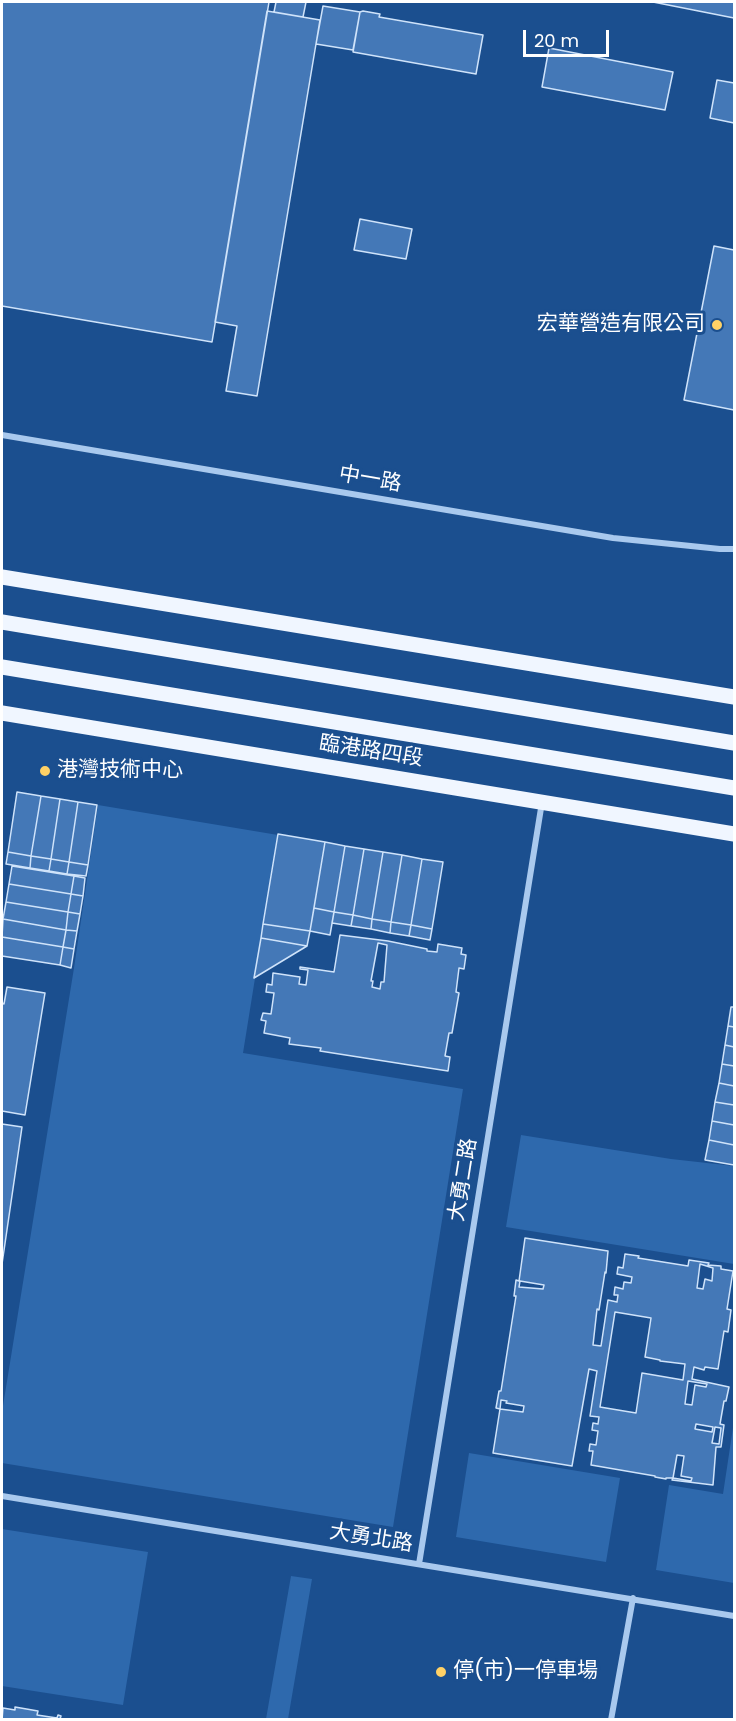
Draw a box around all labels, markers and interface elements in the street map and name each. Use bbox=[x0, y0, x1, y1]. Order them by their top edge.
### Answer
scale bar bbox=[526, 18, 612, 56]
text: 20 m bbox=[534, 28, 579, 53]
place label: 宏華營造有限公司 bbox=[537, 312, 705, 338]
marker: 宏華營造有限公司 bbox=[710, 318, 724, 332]
street label: 中一路 bbox=[337, 462, 403, 498]
street label: 臨港路四段 bbox=[317, 731, 425, 773]
place label: 港灣技術中心 bbox=[57, 758, 183, 784]
marker: 港灣技術中心 bbox=[38, 764, 52, 778]
street label: 大勇二路 bbox=[445, 1137, 483, 1223]
street label: 大勇北路 bbox=[328, 1520, 414, 1558]
place label: 停(市)一停車場 bbox=[453, 1659, 598, 1685]
marker: 停(市)一停車場 bbox=[434, 1665, 448, 1679]

